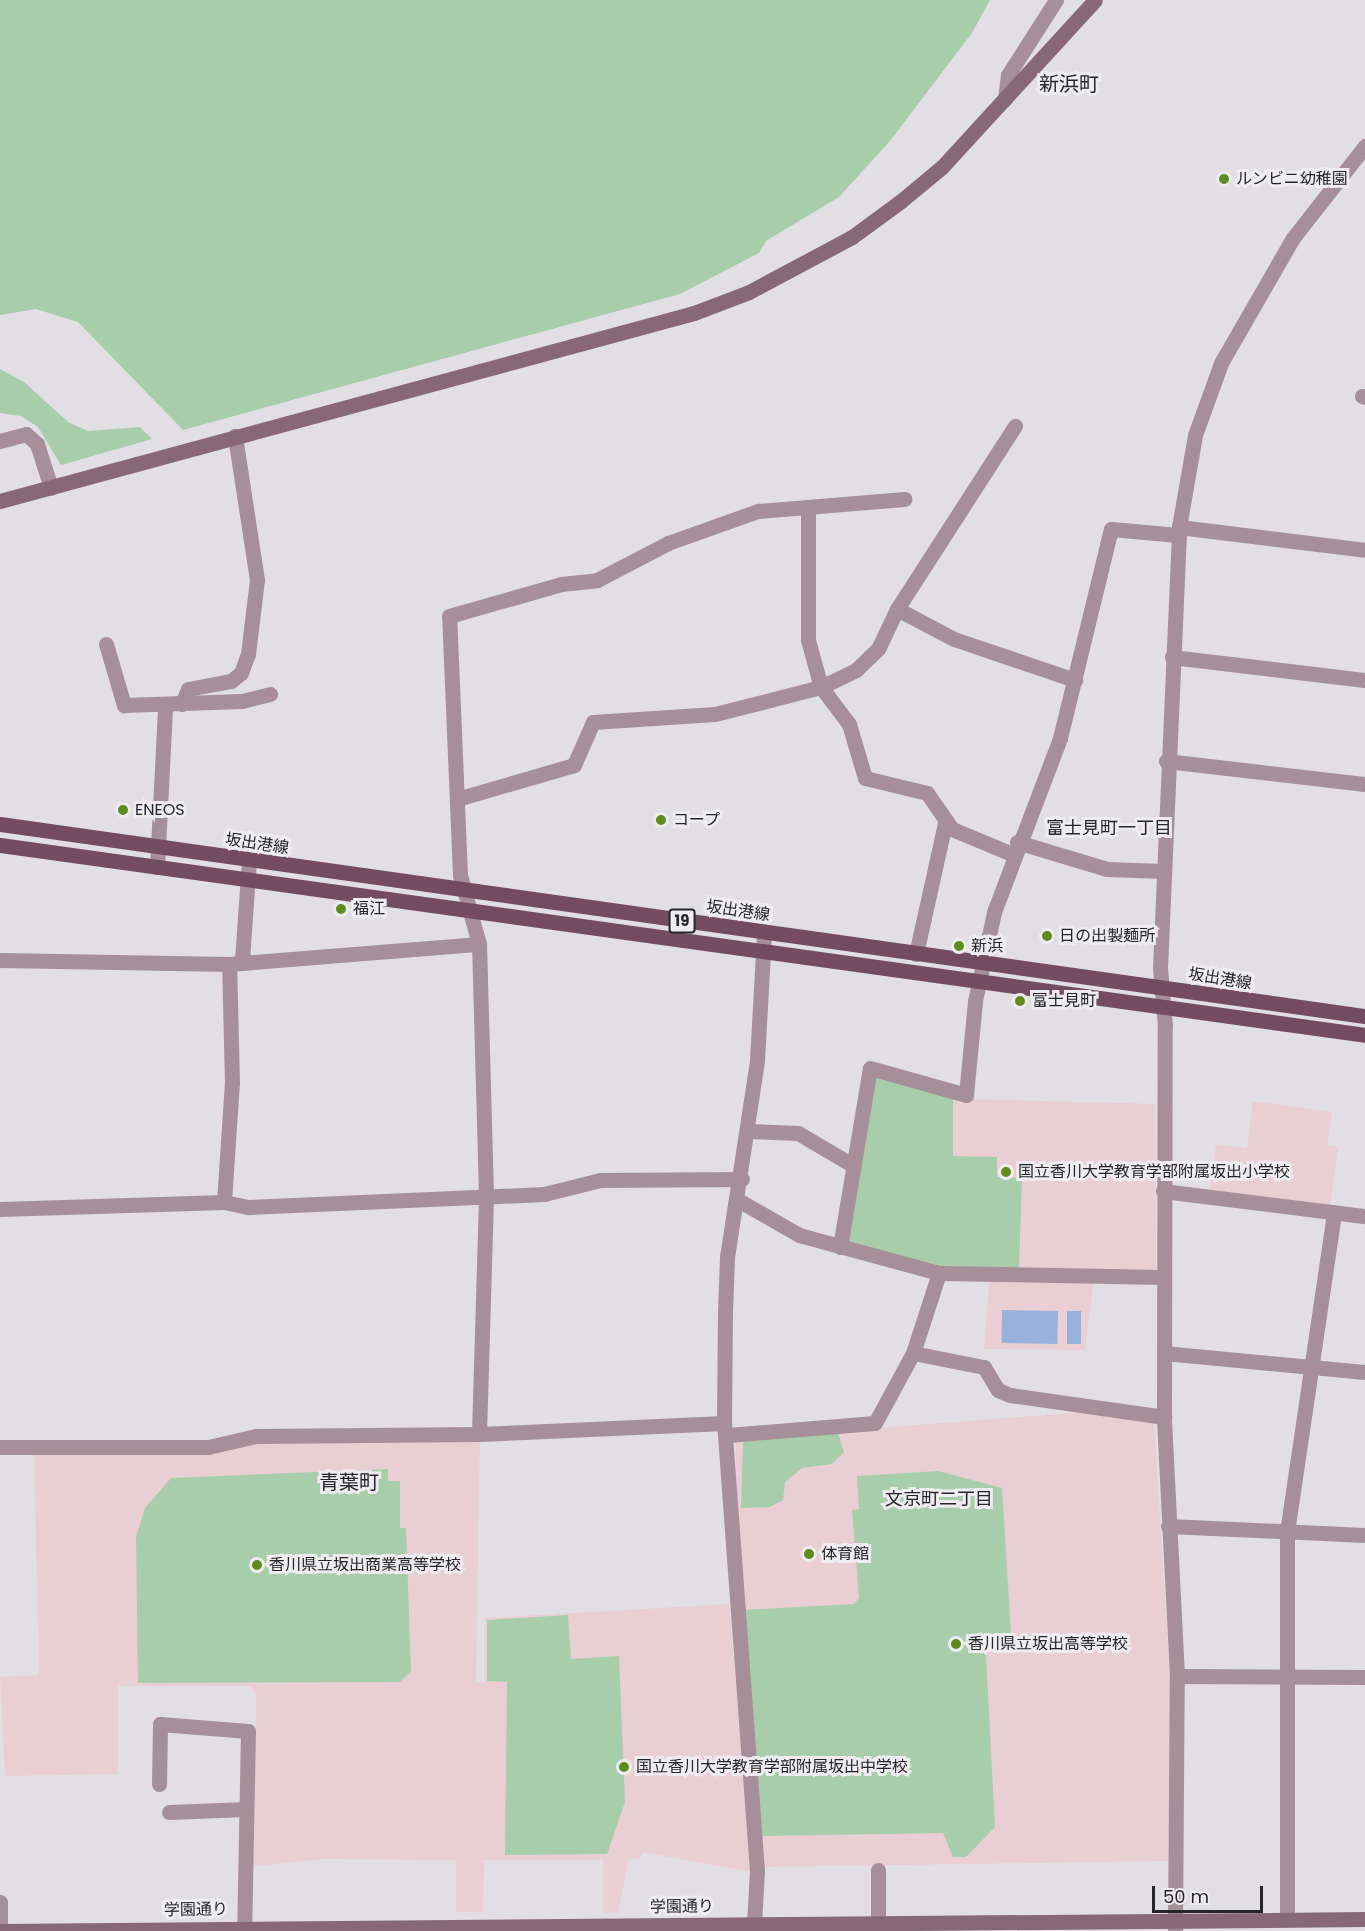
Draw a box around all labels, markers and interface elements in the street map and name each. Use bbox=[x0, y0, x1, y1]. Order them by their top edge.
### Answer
district label: 新浜町 bbox=[1039, 72, 1099, 96]
place label: ルンビニ幼稚園 bbox=[1236, 169, 1348, 189]
marker: ルンビニ幼稚園 bbox=[1217, 172, 1231, 186]
place label: ENEOS bbox=[135, 800, 185, 820]
marker: ENEOS bbox=[116, 803, 130, 817]
place label: コープ bbox=[673, 810, 721, 830]
marker: コープ bbox=[654, 813, 668, 827]
district label: 富士見町一丁目 bbox=[1046, 817, 1172, 839]
street label: 坂出港線 bbox=[224, 830, 290, 858]
street label: 坂出港線 bbox=[705, 897, 771, 925]
place label: 福江 bbox=[353, 899, 385, 919]
marker: 福江 bbox=[334, 902, 348, 916]
road number: 19 bbox=[668, 909, 696, 933]
place label: 日の出製麺所 bbox=[1059, 926, 1155, 946]
marker: 日の出製麺所 bbox=[1040, 929, 1054, 943]
place label: 新浜 bbox=[971, 936, 1003, 956]
marker: 新浜 bbox=[952, 939, 966, 953]
street label: 坂出港線 bbox=[1187, 965, 1253, 993]
place label: 富士見町 bbox=[1032, 991, 1096, 1011]
marker: 富士見町 bbox=[1013, 994, 1027, 1008]
place label: 国立香川大学教育学部附属坂出小学校 bbox=[1018, 1162, 1290, 1182]
marker: 国立香川大学教育学部附属坂出小学校 bbox=[999, 1165, 1013, 1179]
district label: 青葉町 bbox=[319, 1470, 379, 1494]
district label: 文京町二丁目 bbox=[885, 1488, 993, 1510]
place label: 体育館 bbox=[821, 1544, 869, 1564]
marker: 体育館 bbox=[802, 1547, 816, 1561]
place label: 香川県立坂出商業高等学校 bbox=[269, 1555, 461, 1575]
marker: 香川県立坂出商業高等学校 bbox=[250, 1558, 264, 1572]
place label: 香川県立坂出高等学校 bbox=[968, 1634, 1128, 1654]
marker: 香川県立坂出高等学校 bbox=[949, 1637, 963, 1651]
place label: 国立香川大学教育学部附属坂出中学校 bbox=[636, 1757, 908, 1777]
marker: 国立香川大学教育学部附属坂出中学校 bbox=[617, 1760, 631, 1774]
scale bar bbox=[1155, 1874, 1266, 1912]
text: 50 m bbox=[1163, 1884, 1209, 1909]
street label: 学園通り bbox=[650, 1897, 714, 1917]
street label: 学園通り bbox=[164, 1900, 228, 1920]

